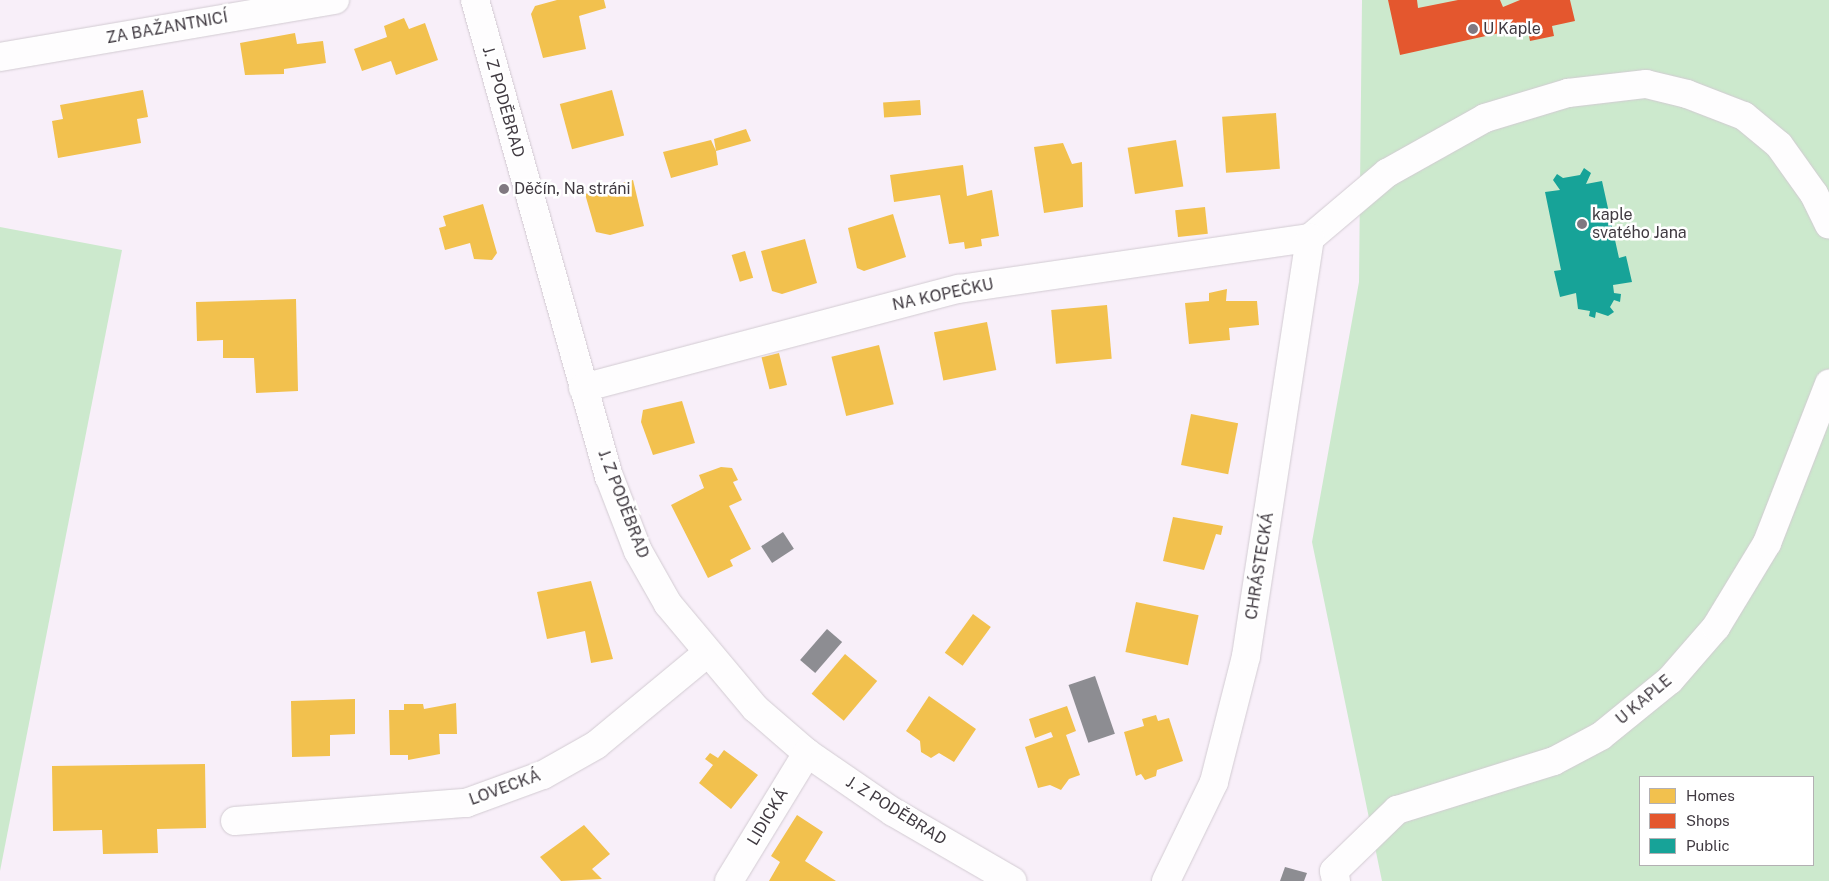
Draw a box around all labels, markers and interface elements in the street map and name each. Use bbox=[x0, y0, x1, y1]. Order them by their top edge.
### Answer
street label: ZA BAŽANTNICÍ bbox=[105, 8, 229, 48]
place label: U Kaple bbox=[1483, 19, 1541, 39]
marker: U Kaple bbox=[1467, 23, 1479, 35]
street label: J. Z PODĚBRAD bbox=[478, 44, 528, 160]
place label: Děčín, Na stráni bbox=[514, 179, 631, 199]
marker: Děčín, Na stráni bbox=[498, 183, 510, 195]
place label: kaple svatého Jana bbox=[1592, 205, 1687, 243]
marker: kaple svatého Jana bbox=[1576, 218, 1588, 230]
street label: NA KOPEČKU bbox=[891, 275, 995, 315]
street label: J. Z PODĚBRAD bbox=[593, 447, 653, 561]
street label: CHRÁSTECKÁ bbox=[1242, 511, 1278, 621]
street label: U KAPLE bbox=[1612, 671, 1676, 729]
street label: LOVECKÁ bbox=[467, 766, 543, 810]
street label: J. Z PODĚBRAD bbox=[842, 772, 950, 850]
legend bbox=[1639, 776, 1814, 866]
street label: LIDICKÁ bbox=[744, 785, 792, 849]
text: Homes bbox=[1686, 787, 1735, 804]
text: Shops bbox=[1686, 812, 1730, 829]
text: Public bbox=[1686, 837, 1730, 854]

